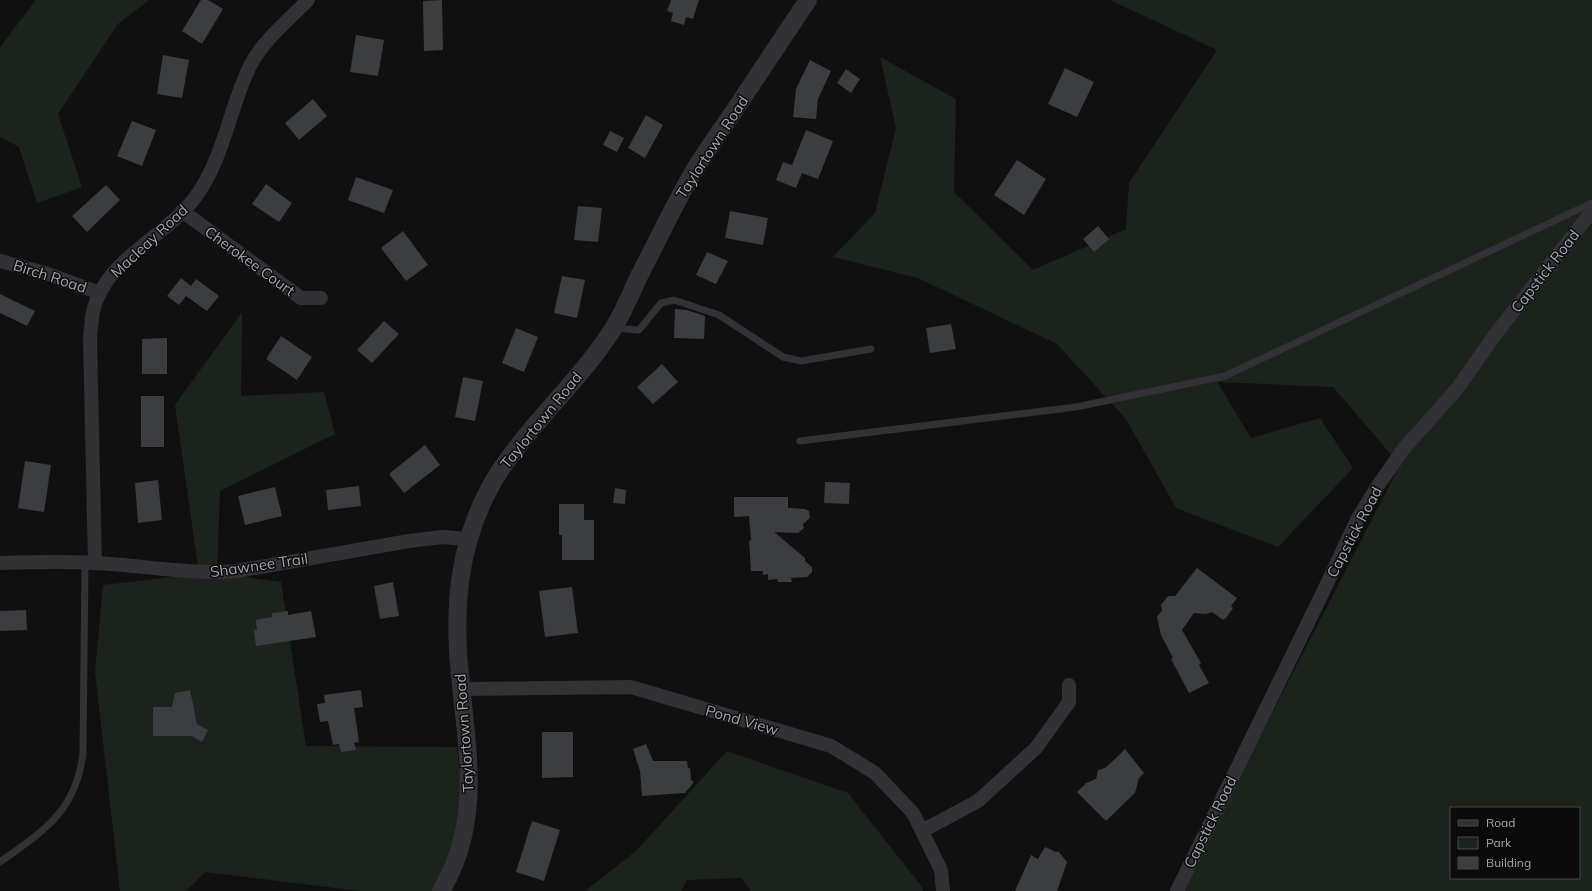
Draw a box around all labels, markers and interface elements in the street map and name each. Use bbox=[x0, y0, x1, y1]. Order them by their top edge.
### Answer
street label: Taylortown Road bbox=[672, 92, 752, 202]
street label: Macleay Road bbox=[106, 200, 192, 282]
street label: Cherokee Court bbox=[201, 222, 299, 300]
street label: Capstick Road bbox=[1507, 226, 1583, 316]
street label: Birch Road bbox=[11, 255, 89, 297]
street label: Taylortown Road bbox=[496, 368, 586, 472]
street label: Capstick Road bbox=[1322, 483, 1386, 581]
street label: Shawnee Trail bbox=[209, 549, 309, 581]
street label: Taylortown Road bbox=[450, 673, 478, 793]
street label: Pond View bbox=[703, 701, 781, 739]
street label: Capstick Road bbox=[1180, 773, 1240, 871]
legend bbox=[1450, 807, 1580, 879]
text: Road bbox=[1486, 815, 1515, 830]
text: Park bbox=[1486, 835, 1512, 850]
text: Building bbox=[1486, 855, 1531, 870]

